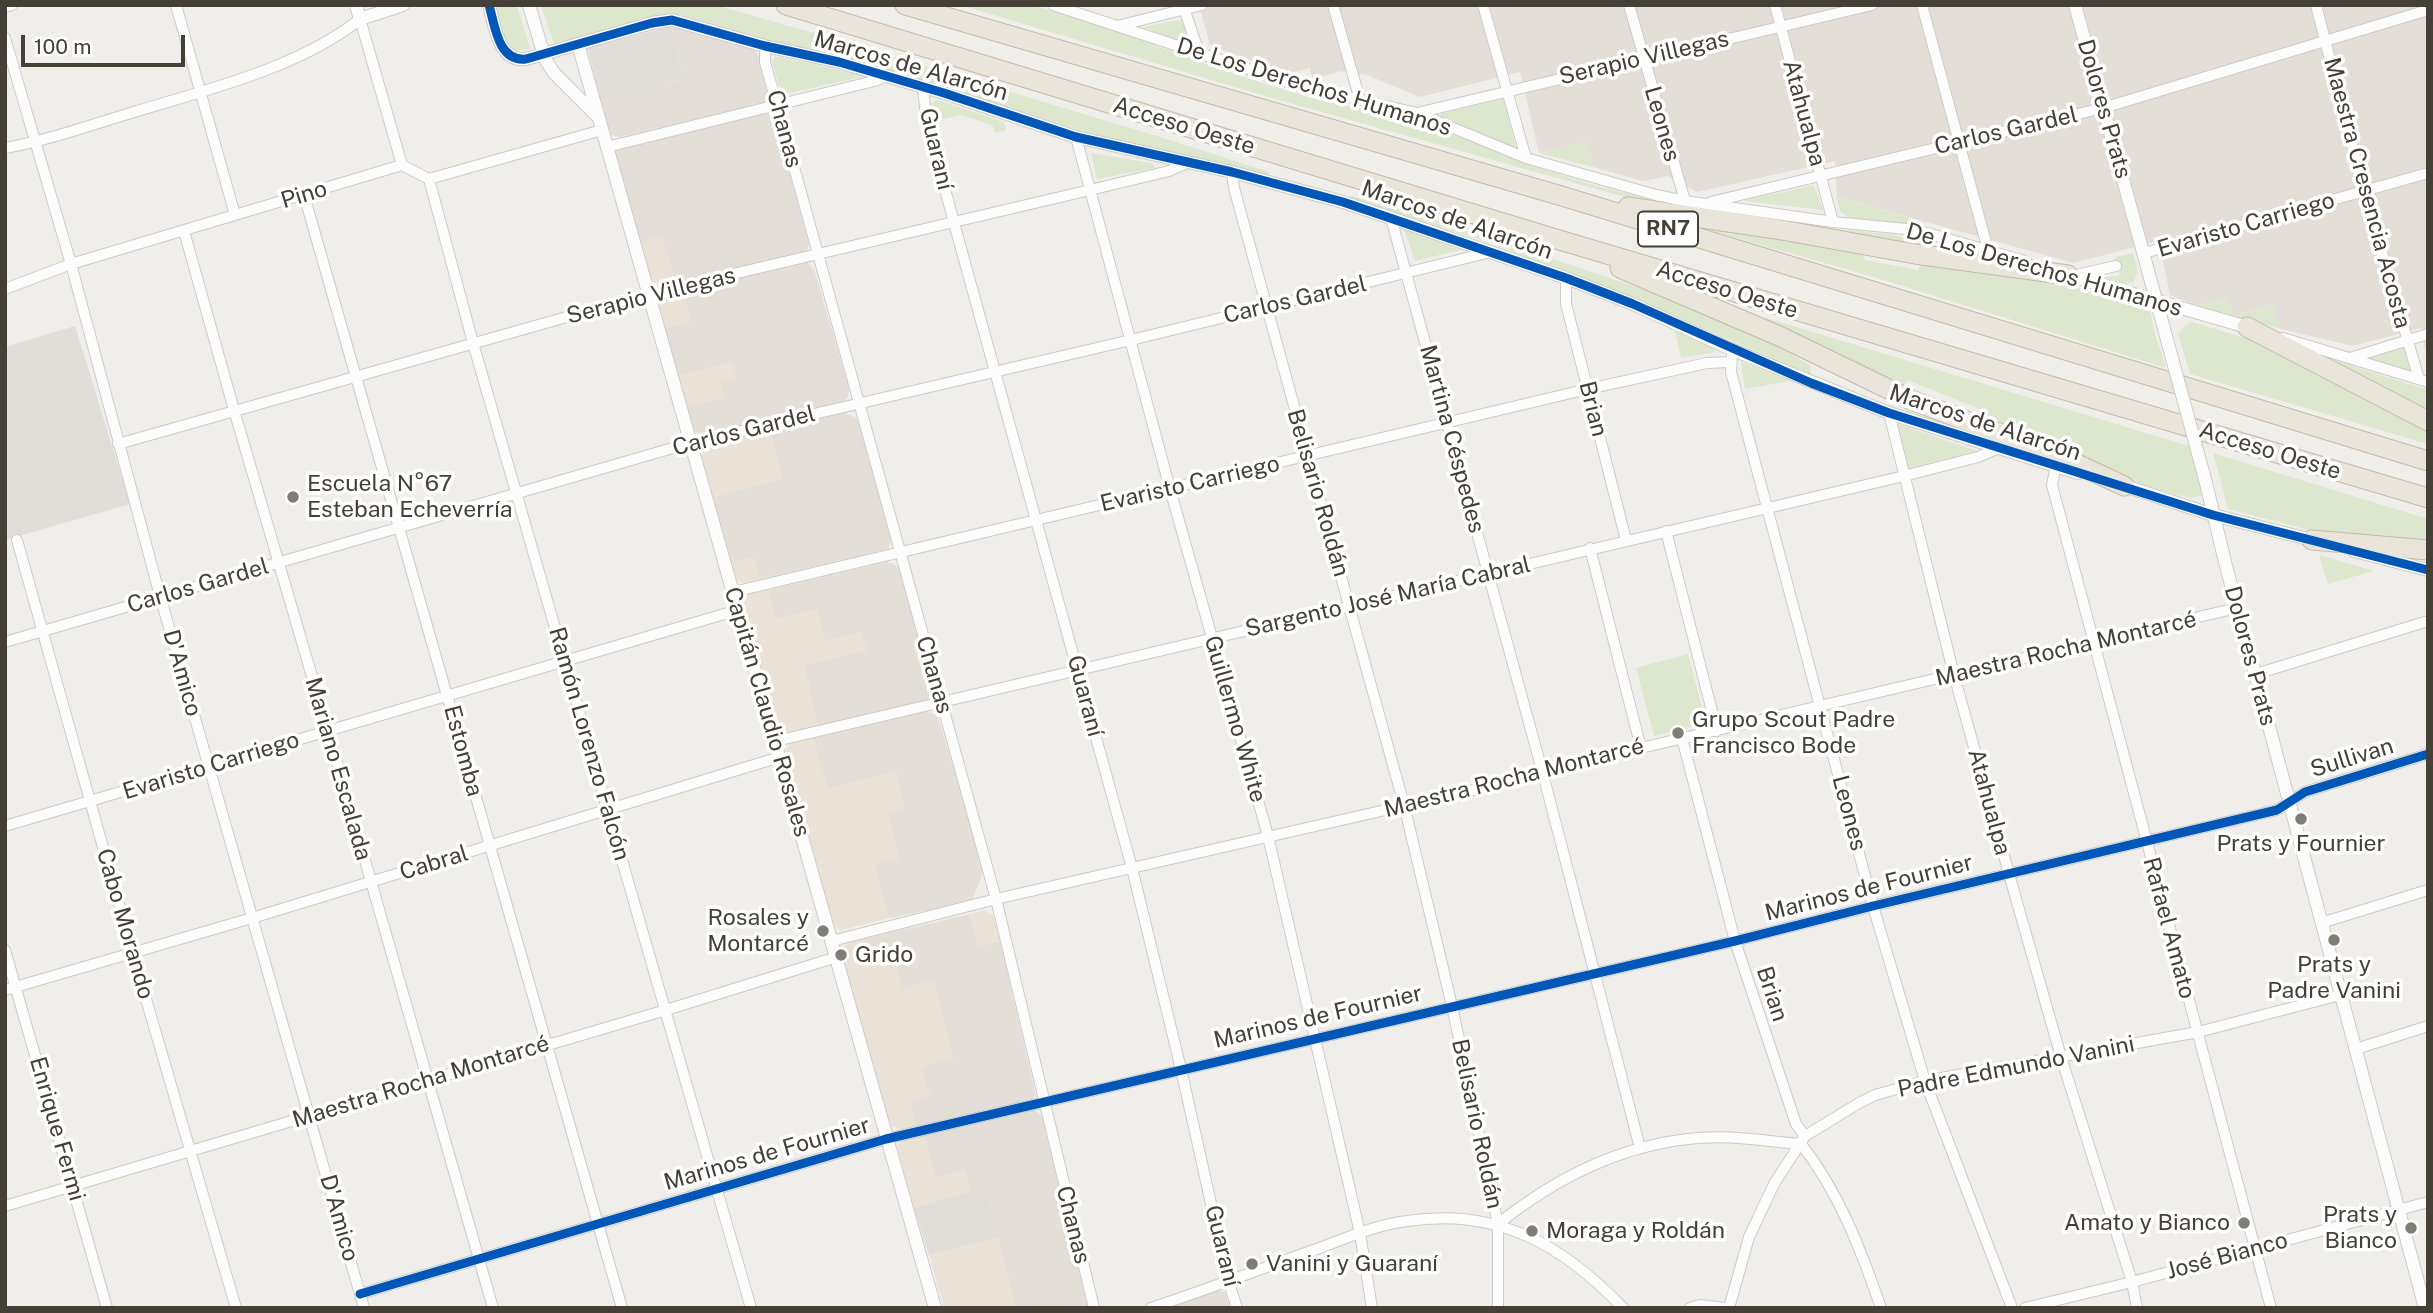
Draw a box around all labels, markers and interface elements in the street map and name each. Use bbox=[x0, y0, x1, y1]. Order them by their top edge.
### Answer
scale bar bbox=[24, 21, 189, 65]
street label: Marcos de Alarcón bbox=[811, 25, 1011, 107]
street label: Serapio Villegas bbox=[1557, 25, 1731, 91]
street label: De Los Derechos Humanos bbox=[1173, 32, 1455, 142]
text: 100 m bbox=[34, 34, 91, 59]
street label: Dolores Prats bbox=[2071, 36, 2137, 182]
street label: Maestra Cresencia Acosta bbox=[2318, 54, 2416, 332]
street label: Atahualpa bbox=[1777, 57, 1831, 169]
street label: Leones bbox=[1638, 83, 1686, 165]
street label: Chanas bbox=[760, 87, 808, 171]
street label: Acceso Oeste bbox=[1110, 91, 1258, 161]
street label: Carlos Gardel bbox=[1932, 101, 2080, 161]
street label: Guaraní bbox=[913, 105, 959, 193]
street label: Marcos de Alarcón bbox=[1358, 174, 1556, 266]
street label: Pino bbox=[278, 175, 330, 215]
street label: Evaristo Carriego bbox=[2154, 186, 2338, 264]
road number: RN7 bbox=[1638, 212, 1698, 246]
street label: De Los Derechos Humanos bbox=[1903, 217, 2185, 323]
street label: Acceso Oeste bbox=[1653, 255, 1801, 325]
street label: Serapio Villegas bbox=[564, 262, 738, 330]
street label: Carlos Gardel bbox=[1221, 270, 1369, 330]
street label: Martina Céspedes bbox=[1414, 342, 1490, 536]
street label: Brian bbox=[1573, 378, 1613, 440]
street label: Marcos de Alarcón bbox=[1886, 379, 2084, 467]
street label: Carlos Gardel bbox=[670, 400, 818, 462]
street label: Belisario Roldán bbox=[1281, 406, 1355, 580]
street label: Acceso Oeste bbox=[2196, 416, 2344, 486]
street label: Evaristo Carriego bbox=[1098, 450, 1282, 518]
place label: Escuela N°67 Esteban Echeverría bbox=[307, 470, 512, 524]
marker: Escuela N°67 Esteban Echeverría bbox=[285, 489, 301, 505]
street label: Sargento José María Cabral bbox=[1243, 551, 1533, 643]
street label: Carlos Gardel bbox=[124, 553, 272, 619]
street label: Dolores Prats bbox=[2218, 583, 2282, 729]
street label: Capitán Claudio Rosales bbox=[718, 584, 816, 840]
street label: Maestra Rocha Montarcé bbox=[1933, 606, 2199, 692]
street label: Ramón Lorenzo Falcón bbox=[542, 624, 636, 864]
street label: D'Amico bbox=[156, 626, 208, 720]
street label: Guillermo White bbox=[1198, 632, 1272, 806]
street label: Chanas bbox=[910, 633, 958, 717]
street label: Guaraní bbox=[1061, 652, 1109, 740]
street label: Mariano Escalada bbox=[299, 674, 377, 864]
street label: Estomba bbox=[438, 702, 488, 800]
place label: Grupo Scout Padre Francisco Bode bbox=[1692, 706, 1895, 760]
marker: Grupo Scout Padre Francisco Bode bbox=[1670, 725, 1686, 741]
street label: Evaristo Carriego bbox=[119, 726, 303, 806]
street label: Maestra Rocha Montarcé bbox=[1381, 732, 1647, 824]
street label: Sullivan bbox=[2307, 732, 2397, 784]
street label: Atahualpa bbox=[1962, 746, 2016, 858]
street label: Leones bbox=[1826, 772, 1872, 854]
marker: Prats y Fournier bbox=[2293, 811, 2309, 827]
place label: Prats y Fournier bbox=[2216, 830, 2386, 858]
street label: Cabral bbox=[396, 840, 472, 886]
street label: Cabo Morando bbox=[90, 846, 160, 1002]
street label: Marinos de Fournier bbox=[1762, 849, 1976, 927]
street label: Rafael Amato bbox=[2137, 854, 2201, 1002]
place label: Rosales y Montarcé bbox=[707, 904, 809, 958]
marker: Rosales y Montarcé bbox=[815, 923, 831, 939]
marker: Prats y Padre Vanini bbox=[2326, 932, 2342, 948]
place label: Grido bbox=[855, 941, 913, 969]
marker: Grido bbox=[833, 947, 849, 963]
place label: Prats y Padre Vanini bbox=[2267, 951, 2401, 1005]
street label: Brian bbox=[1750, 963, 1794, 1025]
street label: Marinos de Fournier bbox=[1211, 980, 1425, 1054]
street label: Maestra Rocha Montarcé bbox=[289, 1030, 553, 1134]
street label: Padre Edmundo Vanini bbox=[1895, 1030, 2137, 1104]
street label: Belisario Roldán bbox=[1446, 1037, 1508, 1211]
street label: Enrique Fermi bbox=[23, 1054, 91, 1204]
street label: Marinos de Fournier bbox=[661, 1111, 873, 1197]
street label: D'Amico bbox=[313, 1171, 365, 1265]
street label: Chanas bbox=[1050, 1183, 1096, 1267]
place label: Prats y Bianco bbox=[2323, 1201, 2397, 1255]
street label: Guaraní bbox=[1199, 1202, 1245, 1290]
place label: Amato y Bianco bbox=[2064, 1209, 2230, 1237]
marker: Amato y Bianco bbox=[2236, 1215, 2252, 1231]
place label: Moraga y Roldán bbox=[1546, 1217, 1725, 1245]
marker: Prats y Bianco bbox=[2403, 1220, 2419, 1236]
marker: Moraga y Roldán bbox=[1524, 1223, 1540, 1239]
street label: José Bianco bbox=[2163, 1227, 2291, 1285]
place label: Vanini y Guaraní bbox=[1266, 1250, 1438, 1278]
marker: Vanini y Guaraní bbox=[1244, 1256, 1260, 1272]

